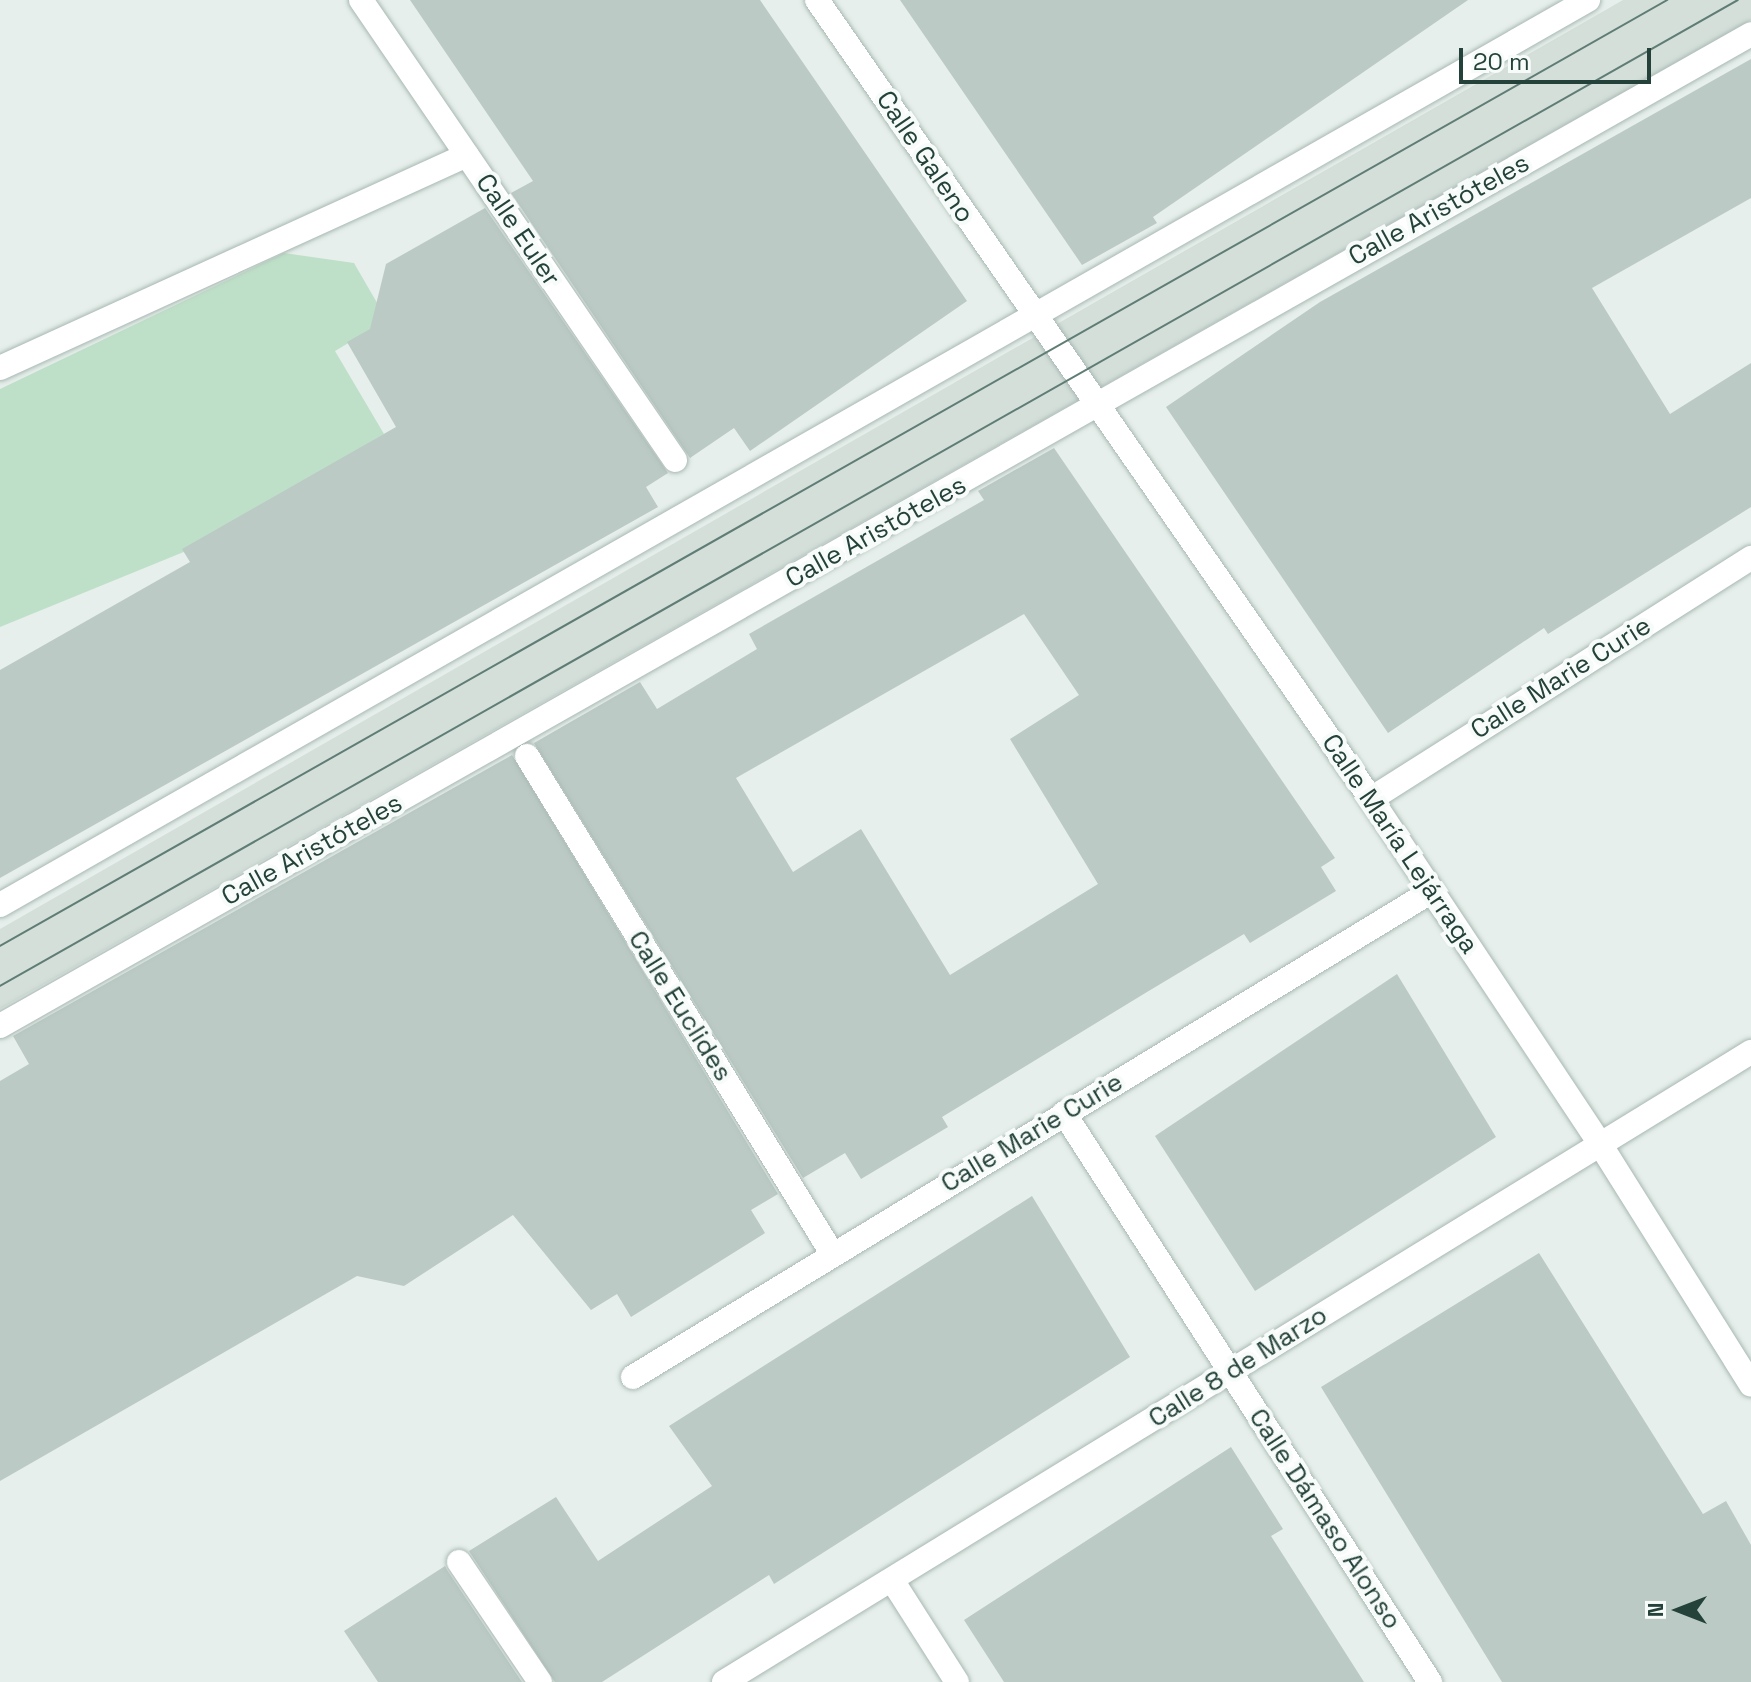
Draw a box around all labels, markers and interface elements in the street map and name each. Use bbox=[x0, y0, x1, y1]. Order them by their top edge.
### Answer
scale bar bbox=[1463, 32, 1655, 82]
text: 20 m bbox=[1473, 46, 1530, 77]
street label: Calle Galeno bbox=[869, 85, 981, 229]
street label: Calle Aristóteles bbox=[1343, 147, 1535, 273]
street label: Calle Euler bbox=[469, 168, 567, 292]
street label: Calle Aristóteles bbox=[780, 469, 972, 595]
street label: Calle Marie Curie bbox=[1465, 610, 1657, 746]
street label: Calle María Lejárraga bbox=[1315, 728, 1485, 960]
street label: Calle Aristóteles bbox=[216, 787, 408, 913]
street label: Calle Euclides bbox=[621, 925, 739, 1087]
street label: Calle Marie Curie bbox=[936, 1066, 1128, 1200]
street label: Calle 8 de Marzo bbox=[1143, 1300, 1333, 1434]
street label: Calle Dámaso Alonso bbox=[1242, 1403, 1408, 1635]
north arrow bbox=[1639, 1570, 1719, 1650]
text: N bbox=[1641, 1603, 1669, 1617]

